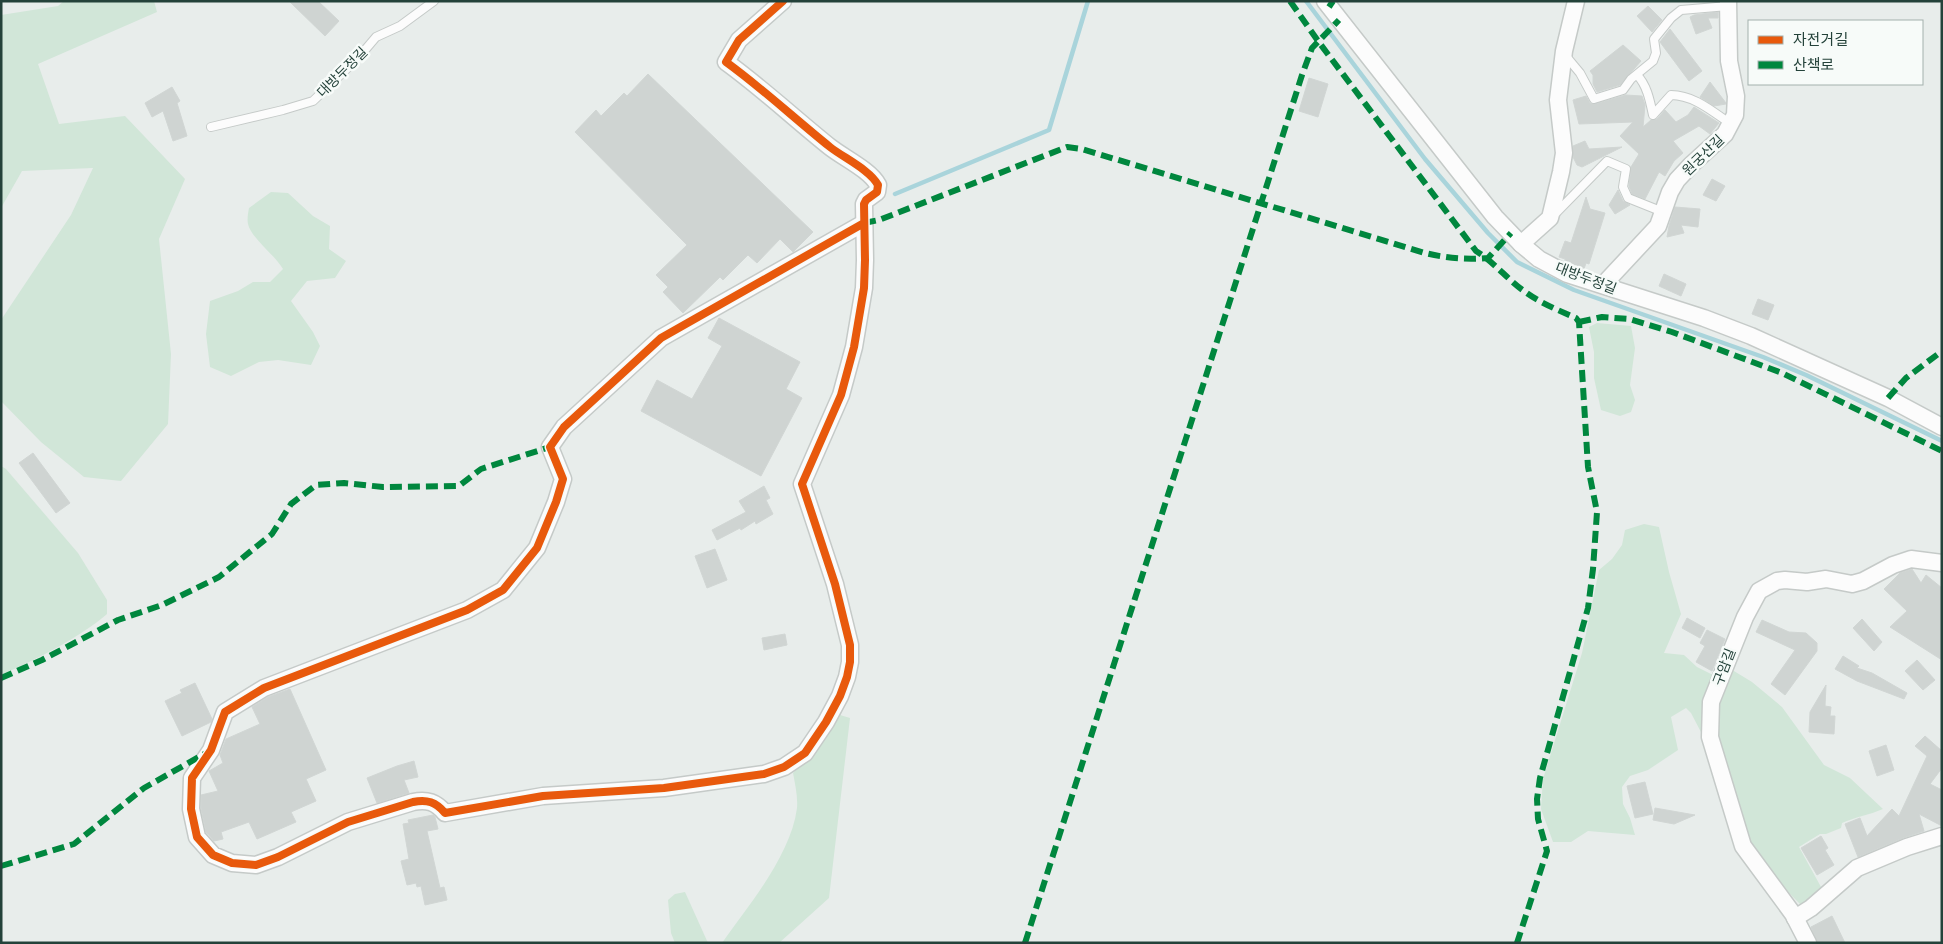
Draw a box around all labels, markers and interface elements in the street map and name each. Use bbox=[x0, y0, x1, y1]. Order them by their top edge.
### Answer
legend bbox=[1748, 20, 1923, 85]
text: 자전거길 bbox=[1793, 30, 1848, 51]
street label: 대방두정길 bbox=[313, 43, 373, 103]
text: 산책로 bbox=[1793, 55, 1834, 76]
street label: 원궁산길 bbox=[1678, 131, 1729, 181]
street label: 대방두정길 bbox=[1552, 258, 1619, 300]
street label: 구암길 bbox=[1709, 646, 1741, 689]

